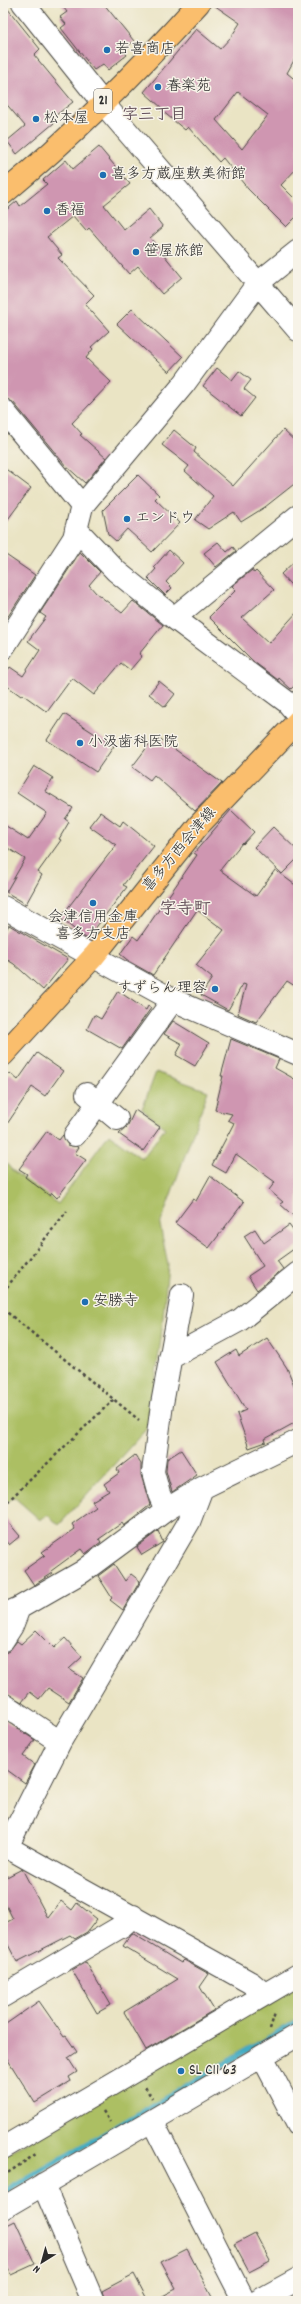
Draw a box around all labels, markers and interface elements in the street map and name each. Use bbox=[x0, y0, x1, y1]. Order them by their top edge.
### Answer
place label: 若喜商店 bbox=[115, 39, 175, 61]
marker: 若喜商店 bbox=[102, 45, 112, 55]
place label: 春楽苑 bbox=[166, 76, 211, 98]
marker: 春楽苑 bbox=[153, 82, 163, 92]
road number: 21 bbox=[94, 89, 112, 113]
district label: 字三丁目 bbox=[122, 104, 186, 127]
place label: 松本屋 bbox=[44, 108, 89, 130]
marker: 松本屋 bbox=[31, 114, 41, 124]
place label: 喜多方蔵座敷美術館 bbox=[111, 164, 246, 186]
marker: 喜多方蔵座敷美術館 bbox=[98, 170, 108, 180]
place label: 香福 bbox=[55, 200, 85, 222]
marker: 香福 bbox=[42, 206, 52, 216]
place label: 笹屋旅館 bbox=[144, 241, 204, 263]
marker: 笹屋旅館 bbox=[131, 247, 141, 257]
place label: エンドウ bbox=[135, 508, 195, 530]
marker: エンドウ bbox=[122, 514, 132, 524]
place label: 小汲歯科医院 bbox=[88, 732, 178, 754]
marker: 小汲歯科医院 bbox=[75, 738, 85, 748]
street label: 喜多方西会津線 bbox=[138, 803, 222, 897]
marker: 会津信用金庫 喜多方支店 bbox=[88, 898, 98, 908]
district label: 字寺町 bbox=[160, 898, 211, 922]
place label: 会津信用金庫 喜多方支店 bbox=[48, 907, 138, 946]
place label: すずらん理容 bbox=[117, 978, 207, 1000]
marker: すずらん理容 bbox=[210, 984, 220, 994]
place label: 安勝寺 bbox=[93, 1291, 138, 1313]
marker: 安勝寺 bbox=[80, 1297, 90, 1307]
place label: SL C11 63 bbox=[189, 2060, 237, 2082]
marker: SL C11 63 bbox=[176, 2066, 186, 2076]
north arrow bbox=[22, 2242, 62, 2282]
text: N bbox=[30, 2260, 44, 2276]

